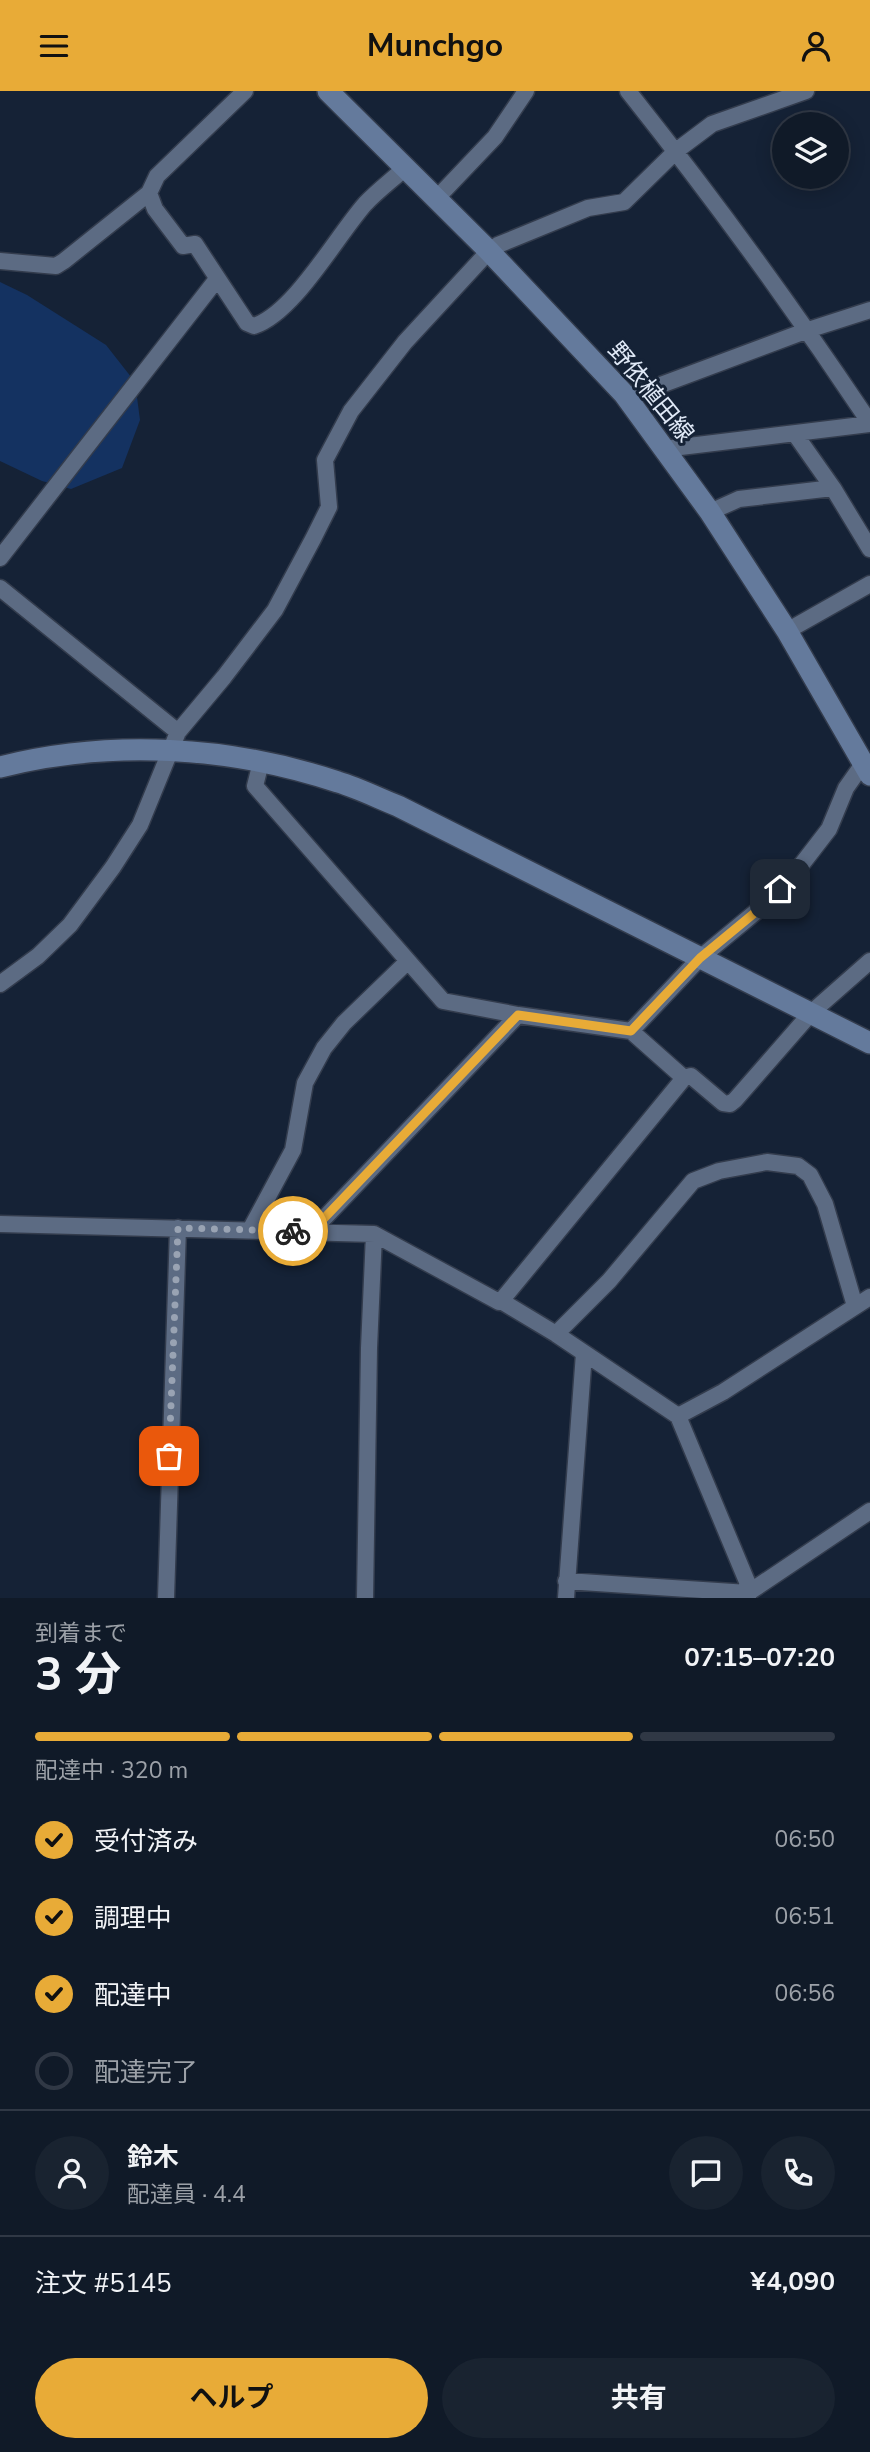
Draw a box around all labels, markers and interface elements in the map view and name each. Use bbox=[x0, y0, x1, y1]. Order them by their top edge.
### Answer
text: Munchgo bbox=[367, 24, 503, 67]
icon: menu bbox=[35, 27, 73, 65]
icon: person bbox=[797, 27, 835, 65]
map controls bbox=[772, 112, 849, 189]
button: layers bbox=[772, 112, 849, 189]
street label: 野依植田線 bbox=[601, 335, 701, 449]
pin bbox=[750, 859, 810, 919]
icon: home bbox=[761, 870, 799, 908]
courier bbox=[258, 1196, 328, 1266]
icon: bike bbox=[274, 1212, 312, 1250]
pin bbox=[139, 1426, 199, 1486]
icon: bag bbox=[150, 1437, 188, 1475]
text: 到着まで bbox=[35, 1618, 127, 1649]
text: 07:15–07:20 bbox=[684, 1640, 835, 1675]
text: 3 分 bbox=[35, 1643, 121, 1706]
text: 配達中 · 320 m bbox=[35, 1755, 188, 1786]
icon: check bbox=[35, 1821, 73, 1859]
text: 受付済み bbox=[94, 1824, 198, 1859]
text: 06:50 bbox=[775, 1824, 835, 1855]
icon: check bbox=[35, 1898, 73, 1936]
text: 調理中 bbox=[94, 1901, 172, 1936]
text: 06:51 bbox=[775, 1901, 835, 1932]
icon: check bbox=[35, 1975, 73, 2013]
text: 配達中 bbox=[94, 1978, 172, 2013]
text: 06:56 bbox=[775, 1978, 835, 2009]
text: 配達完了 bbox=[94, 2055, 198, 2090]
button: person bbox=[35, 2136, 109, 2210]
button: chat bbox=[669, 2136, 743, 2210]
button: phone bbox=[761, 2136, 835, 2210]
text: 鈴木 bbox=[127, 2140, 179, 2175]
text: 配達員 · 4.4 bbox=[127, 2179, 246, 2210]
text: ¥4,090 bbox=[751, 2264, 835, 2299]
text: 注文 #5145 bbox=[35, 2266, 172, 2301]
button: ヘルプ bbox=[35, 2358, 428, 2438]
button: 共有 bbox=[442, 2358, 835, 2438]

